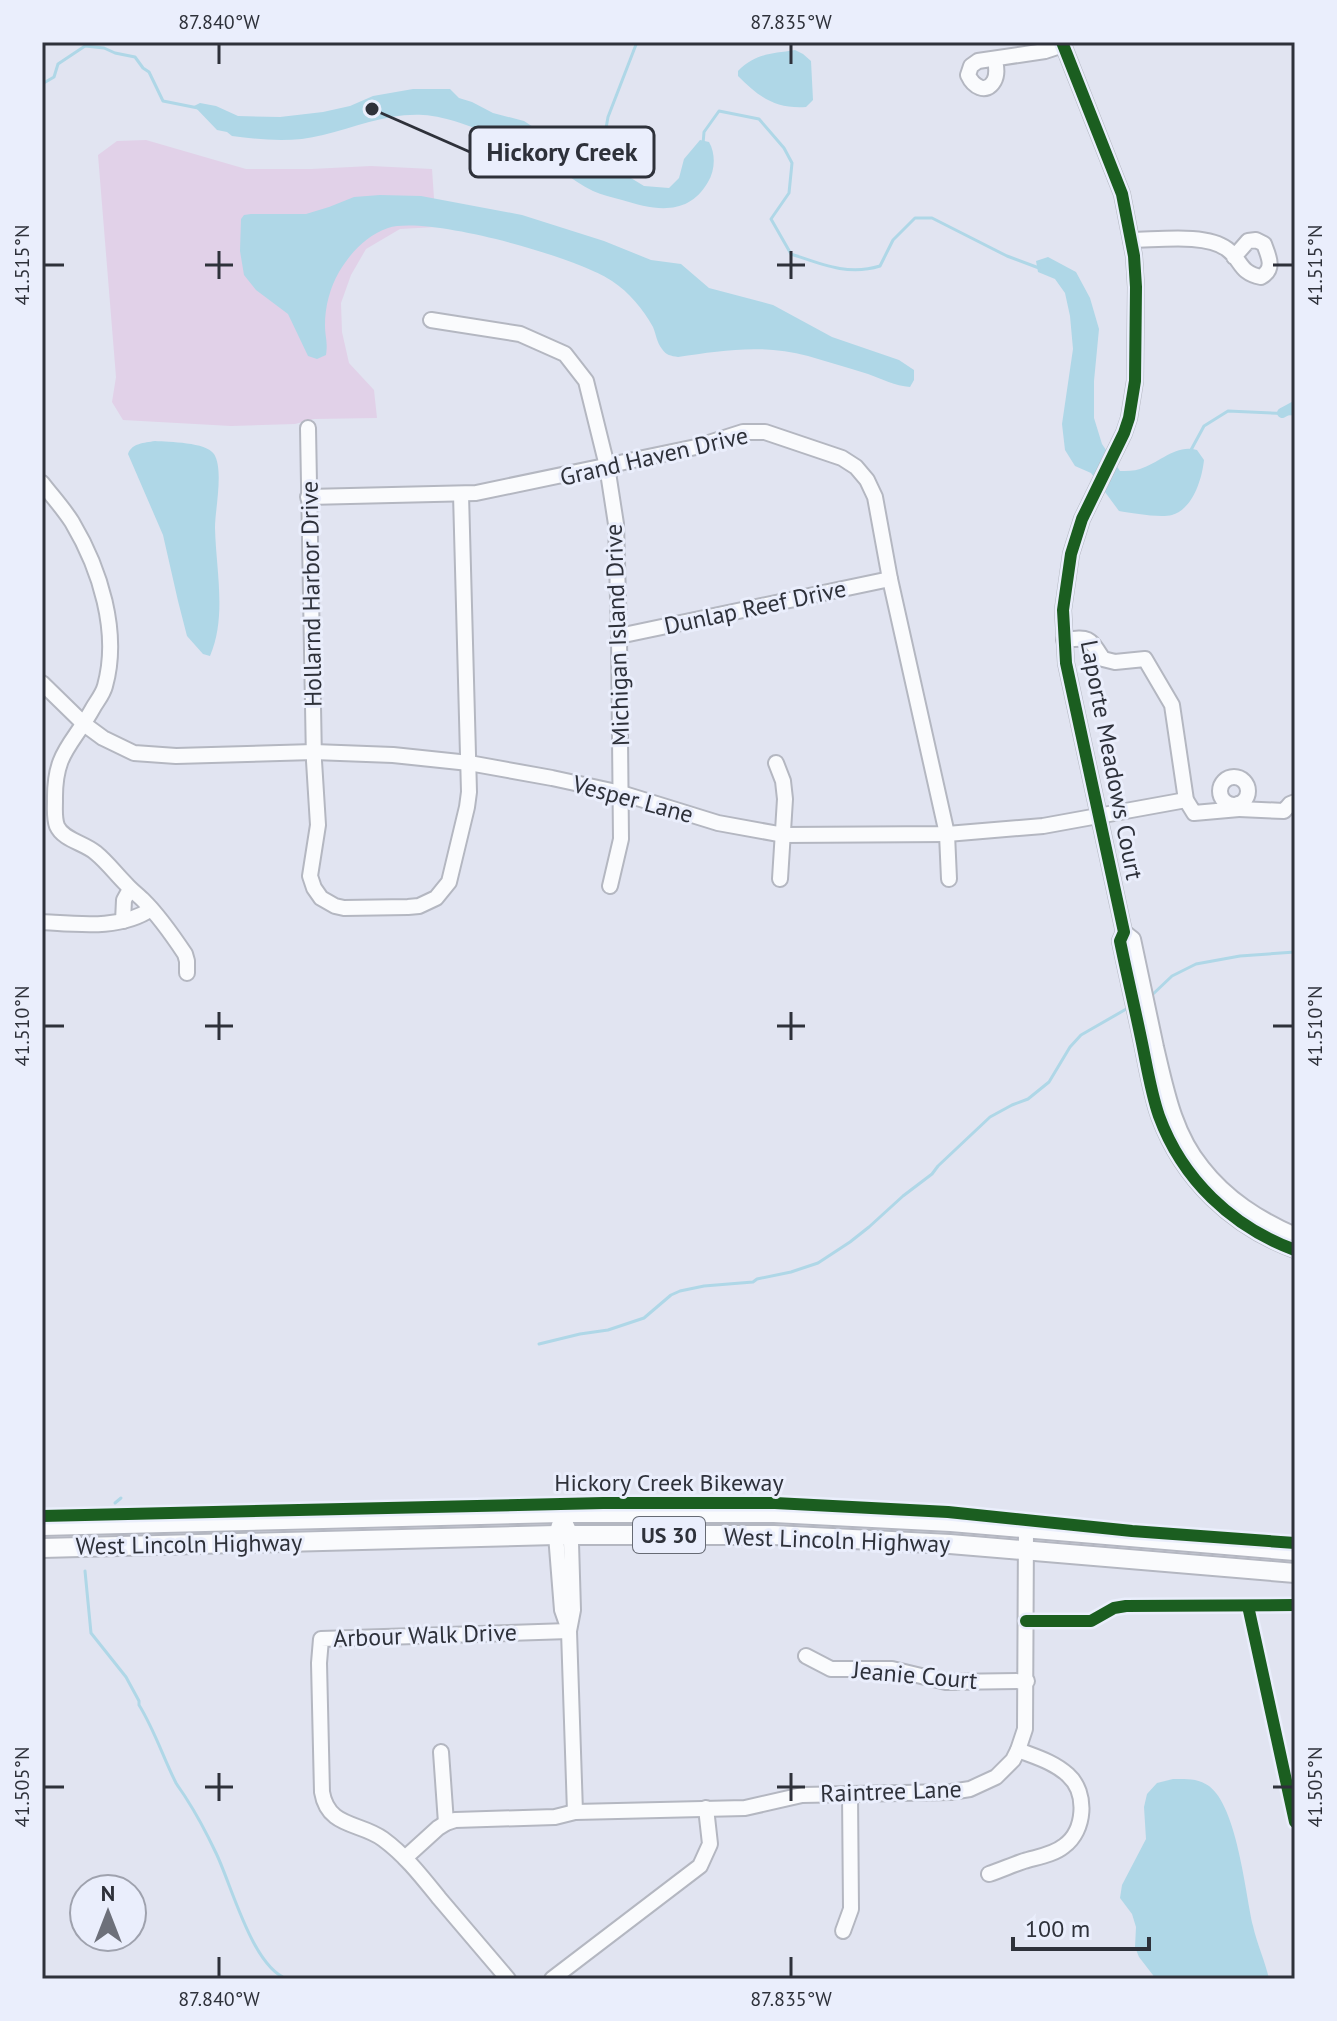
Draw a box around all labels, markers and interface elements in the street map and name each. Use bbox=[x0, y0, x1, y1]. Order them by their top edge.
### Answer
text: 87.840°W bbox=[178, 9, 260, 35]
text: 87.835°W bbox=[750, 9, 832, 35]
callout: Hickory Creek bbox=[470, 127, 654, 177]
text: Hickory Creek bbox=[487, 135, 638, 168]
text: 41.515°N bbox=[9, 225, 35, 305]
text: 41.515°N bbox=[1302, 225, 1328, 305]
street label: Grand Haven Drive bbox=[557, 419, 751, 493]
street label: Hollarnd Harbor Drive bbox=[294, 481, 328, 707]
street label: Michigan Island Drive bbox=[598, 523, 636, 747]
street label: Dunlap Reef Drive bbox=[661, 573, 849, 641]
street label: Laporte Meadows Court bbox=[1074, 638, 1150, 882]
street label: Vesper Lane bbox=[568, 768, 697, 830]
text: 41.510°N bbox=[9, 986, 35, 1066]
text: 41.510°N bbox=[1302, 986, 1328, 1066]
street label: Hickory Creek Bikeway bbox=[554, 1467, 784, 1498]
road number: US 30 bbox=[633, 1517, 705, 1553]
street label: West Lincoln Highway bbox=[723, 1521, 951, 1559]
street label: West Lincoln Highway bbox=[75, 1527, 303, 1561]
street label: Arbour Walk Drive bbox=[333, 1616, 517, 1654]
street label: Jeanie Court bbox=[850, 1654, 979, 1696]
text: 41.505°N bbox=[9, 1747, 35, 1827]
text: 41.505°N bbox=[1302, 1747, 1328, 1827]
street label: Raintree Lane bbox=[820, 1773, 962, 1809]
north arrow bbox=[68, 1873, 148, 1953]
text: N bbox=[101, 1879, 115, 1907]
scale bar bbox=[1013, 1901, 1149, 1951]
text: 100 m bbox=[1025, 1913, 1090, 1944]
text: 87.840°W bbox=[178, 1986, 260, 2012]
text: 87.835°W bbox=[750, 1986, 832, 2012]

